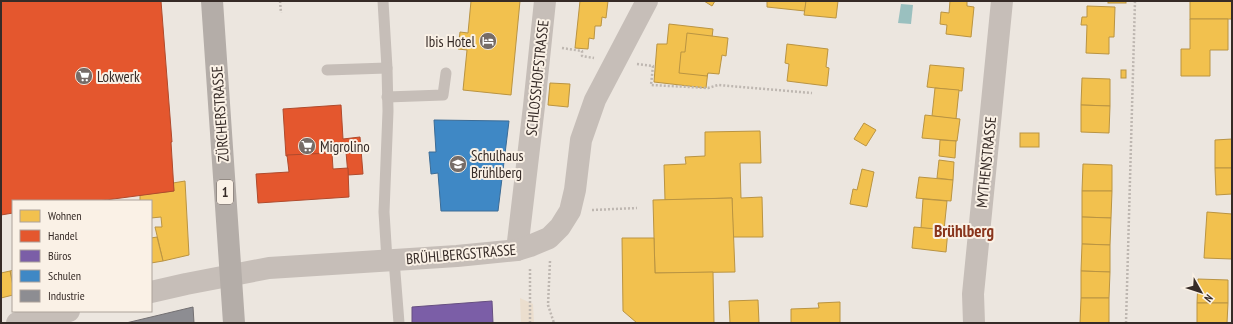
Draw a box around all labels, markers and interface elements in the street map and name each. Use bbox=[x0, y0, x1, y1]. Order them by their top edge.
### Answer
street label: SCHLOSSHOFSTRASSE bbox=[521, 19, 553, 137]
hotel icon: Ibis Hotel bbox=[478, 31, 498, 51]
place label: Ibis Hotel bbox=[425, 32, 475, 51]
street label: ZÜRCHERSTRASSE bbox=[207, 65, 233, 163]
supermarket icon: Lokwerk bbox=[74, 66, 94, 86]
place label: Lokwerk bbox=[97, 67, 140, 86]
street label: MYTHENSTRASSE bbox=[972, 115, 1000, 209]
supermarket icon: Migrolino bbox=[297, 136, 317, 156]
place label: Migrolino bbox=[320, 137, 370, 156]
place label: Schulhaus Brühlberg bbox=[471, 146, 524, 182]
school or university icon: Schulhaus Brühlberg bbox=[448, 154, 468, 174]
road number: 1 bbox=[217, 180, 233, 204]
legend bbox=[12, 200, 152, 312]
text: Wohnen bbox=[48, 208, 82, 223]
district label: Brühlberg bbox=[934, 220, 994, 242]
text: Handel bbox=[48, 228, 78, 243]
street label: BRÜHLBERGSTRASSE bbox=[405, 240, 517, 268]
text: Büros bbox=[48, 248, 71, 263]
text: Schulen bbox=[48, 268, 81, 283]
north arrow bbox=[1181, 272, 1221, 312]
text: Industrie bbox=[48, 288, 85, 303]
text: N bbox=[1201, 292, 1216, 305]

